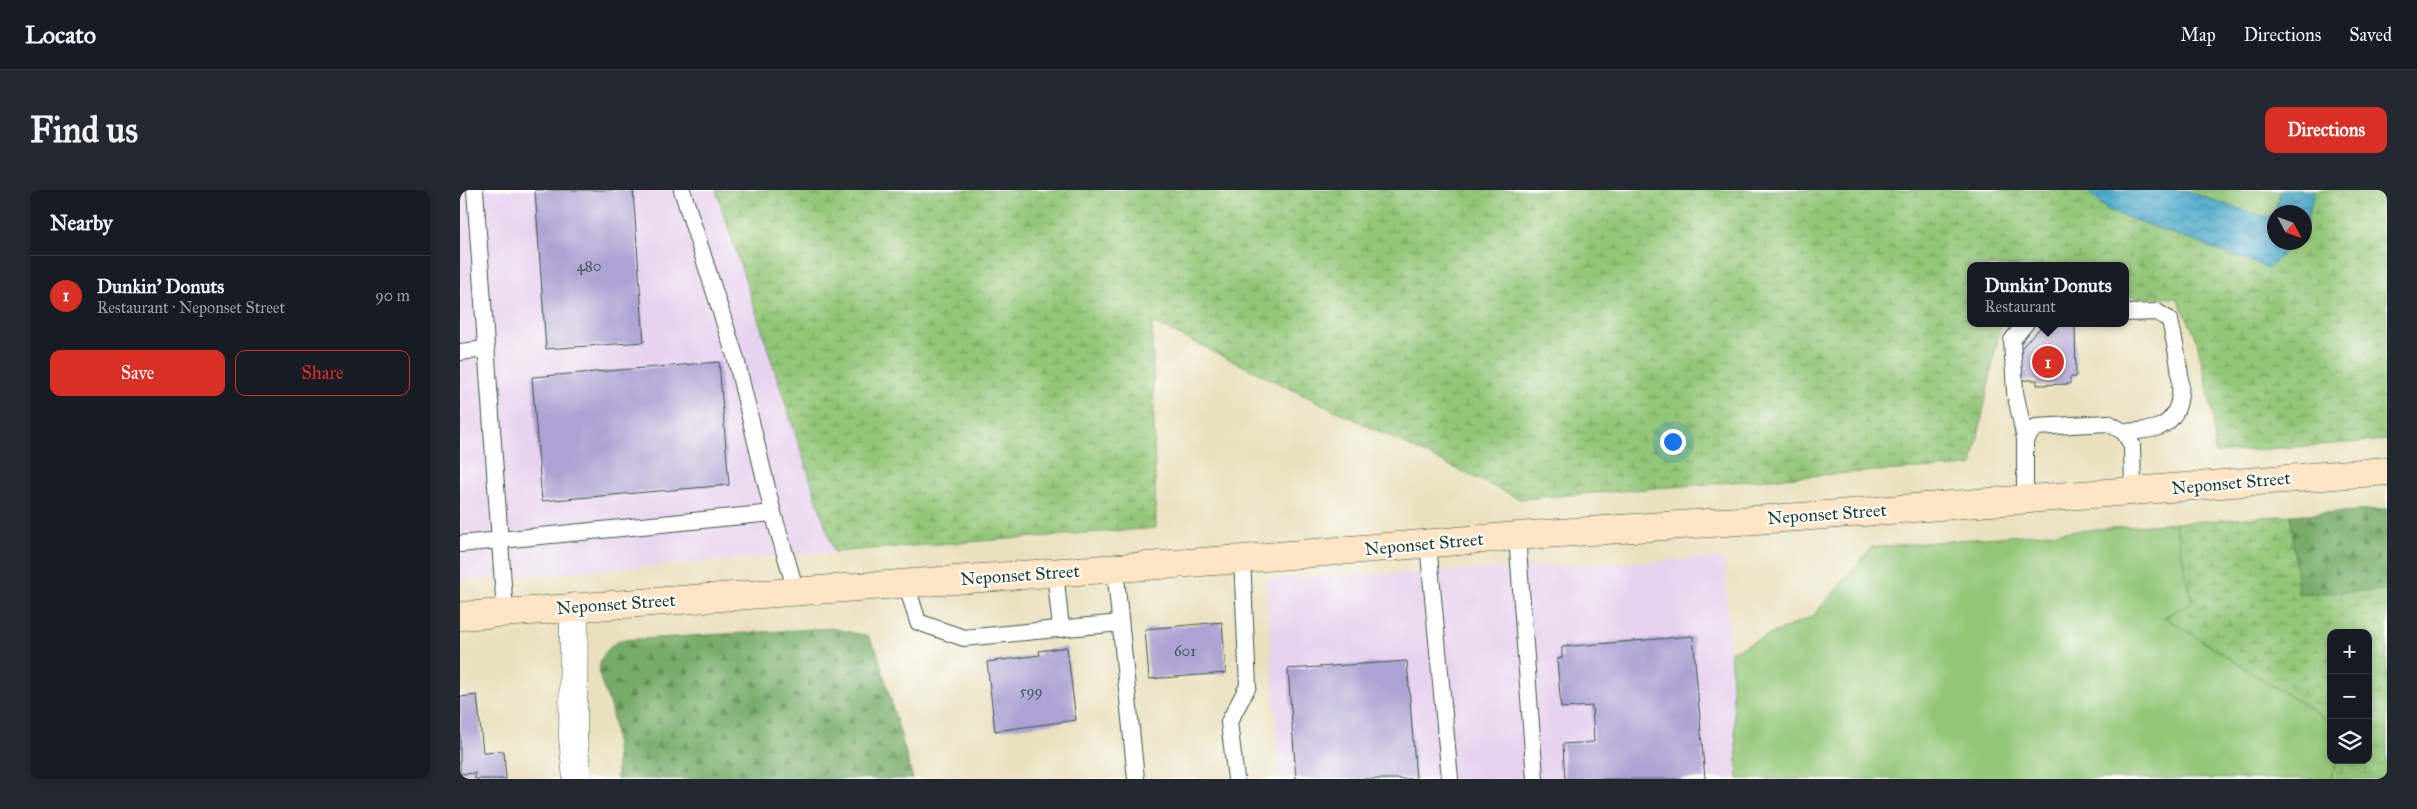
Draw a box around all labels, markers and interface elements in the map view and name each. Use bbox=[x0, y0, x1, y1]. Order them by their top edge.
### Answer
text: Locato bbox=[25, 20, 96, 50]
text: Map bbox=[2180, 24, 2216, 46]
text: Directions bbox=[2244, 24, 2321, 46]
text: Saved bbox=[2349, 24, 2392, 46]
button: Directions bbox=[2265, 107, 2387, 153]
text: Find us bbox=[30, 109, 138, 152]
north arrow bbox=[2267, 205, 2312, 250]
text: Nearby bbox=[50, 210, 113, 236]
house number: 480 bbox=[576, 257, 602, 275]
popup bbox=[1967, 262, 2129, 327]
text: Dunkin' Donuts bbox=[1984, 274, 2112, 297]
text: Dunkin' Donuts bbox=[97, 275, 224, 298]
text: 1 bbox=[63, 286, 69, 305]
text: 90 m bbox=[375, 286, 410, 305]
text: Restaurant bbox=[1984, 297, 2056, 316]
text: Restaurant · Neponset Street bbox=[97, 298, 285, 317]
pin: 1 bbox=[2032, 343, 2064, 381]
button: Save bbox=[50, 350, 225, 396]
button: Share bbox=[235, 350, 410, 396]
your location bbox=[1660, 429, 1686, 455]
street label: Neponset Street bbox=[2171, 467, 2292, 499]
street label: Neponset Street bbox=[1767, 499, 1888, 529]
street label: Neponset Street bbox=[1364, 528, 1485, 560]
street label: Neponset Street bbox=[960, 560, 1081, 590]
street label: Neponset Street bbox=[556, 589, 677, 619]
map controls bbox=[2327, 629, 2372, 764]
button: + bbox=[2327, 629, 2372, 674]
house number: 601 bbox=[1174, 642, 1196, 660]
button: − bbox=[2327, 674, 2372, 719]
house number: 599 bbox=[1019, 682, 1043, 700]
button: layers bbox=[2327, 719, 2372, 764]

